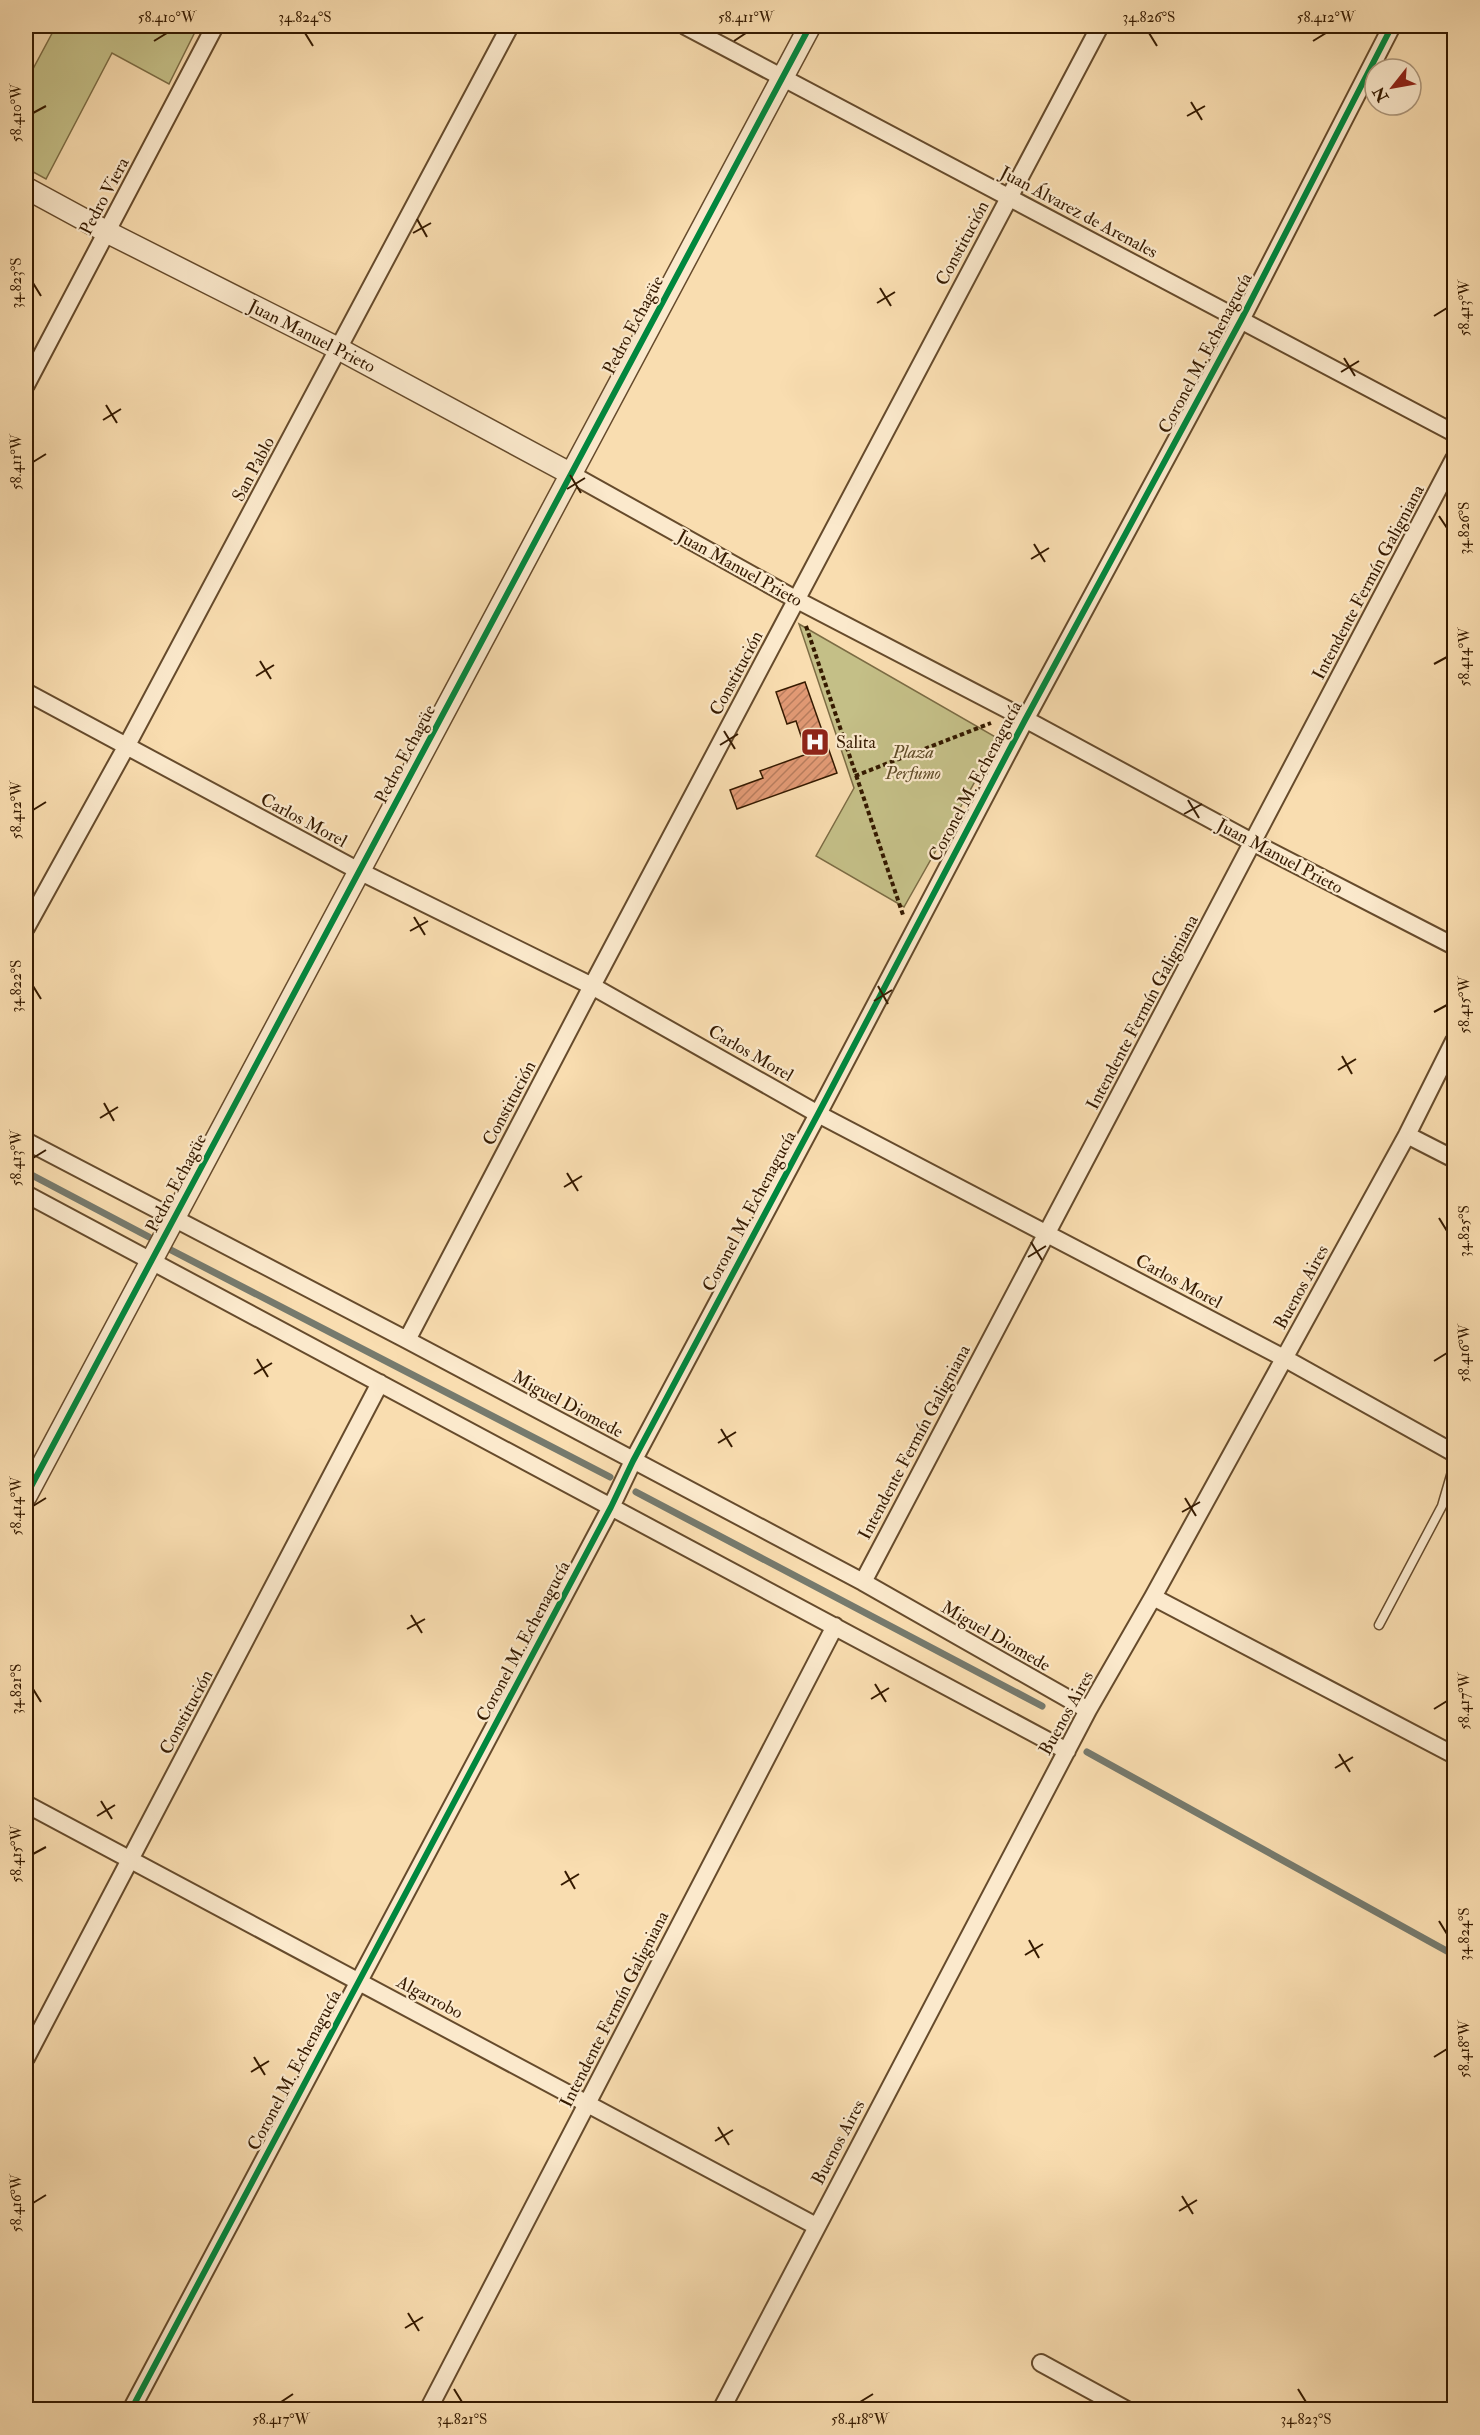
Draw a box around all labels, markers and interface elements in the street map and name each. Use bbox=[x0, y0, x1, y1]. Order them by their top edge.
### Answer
text: 58.410°W bbox=[138, 8, 197, 27]
text: 34.824°S bbox=[278, 8, 332, 27]
text: 58.411°W bbox=[718, 8, 775, 27]
text: 34.826°S bbox=[1123, 8, 1175, 27]
text: 58.412°W bbox=[1297, 8, 1356, 27]
north arrow bbox=[1363, 57, 1423, 117]
text: N bbox=[1368, 82, 1394, 106]
text: 58.410°W bbox=[7, 83, 26, 142]
street label: Pedro Viera bbox=[74, 153, 135, 239]
street label: Juan Álvarez de Arenales bbox=[995, 161, 1161, 264]
street label: Constitución bbox=[930, 197, 994, 290]
text: 34.823°S bbox=[7, 257, 26, 309]
street label: Coronel M. Echenagucía bbox=[1153, 268, 1258, 438]
street label: Pedro Echagüe bbox=[598, 272, 669, 379]
text: 58.413°W bbox=[1455, 279, 1474, 336]
street label: Juan Manuel Prieto bbox=[243, 294, 379, 379]
text: 58.411°W bbox=[7, 433, 26, 490]
street label: San Pablo bbox=[227, 433, 280, 505]
street label: Intendente Fermín Galigniana bbox=[1307, 480, 1430, 684]
text: 34.826°S bbox=[1455, 502, 1474, 554]
street label: Juan Manuel Prieto bbox=[672, 524, 807, 612]
street label: Constitución bbox=[704, 627, 768, 720]
text: 58.414°W bbox=[1455, 627, 1474, 686]
street label: Coronel M. Echenagucía bbox=[923, 696, 1028, 866]
street label: Pedro Echagüe bbox=[370, 701, 441, 808]
hospital icon: Salita bbox=[799, 726, 831, 758]
place label: Salita bbox=[836, 731, 877, 754]
park label: Plaza Perfumo bbox=[884, 741, 941, 785]
text: 58.412°W bbox=[7, 780, 26, 839]
street label: Carlos Morel bbox=[257, 788, 351, 853]
street label: Juan Manuel Prieto bbox=[1212, 813, 1347, 900]
street label: Intendente Fermín Galigniana bbox=[1081, 910, 1204, 1114]
text: 34.822°S bbox=[7, 960, 26, 1012]
text: 58.415°W bbox=[1455, 976, 1474, 1034]
street label: Carlos Morel bbox=[704, 1020, 798, 1087]
street label: Constitución bbox=[477, 1057, 541, 1150]
street label: Coronel M. Echenagucía bbox=[697, 1126, 802, 1296]
text: 58.413°W bbox=[7, 1129, 26, 1186]
street label: Pedro Echagüe bbox=[141, 1130, 212, 1237]
text: 34.825°S bbox=[1455, 1205, 1474, 1257]
street label: Buenos Aires bbox=[1269, 1241, 1334, 1334]
street label: Carlos Morel bbox=[1132, 1249, 1226, 1314]
text: 58.416°W bbox=[1455, 1323, 1474, 1382]
street label: Intendente Fermín Galigniana bbox=[853, 1340, 976, 1544]
street label: Miguel Diomede bbox=[508, 1366, 628, 1444]
text: 58.414°W bbox=[7, 1476, 26, 1535]
street label: Coronel M. Echenagucía bbox=[471, 1556, 576, 1726]
street label: Miguel Diomede bbox=[937, 1596, 1055, 1677]
text: 34.821°S bbox=[7, 1664, 26, 1714]
street label: Constitución bbox=[154, 1666, 218, 1759]
street label: Buenos Aires bbox=[1034, 1667, 1099, 1760]
text: 58.417°W bbox=[1455, 1671, 1474, 1730]
text: 58.415°W bbox=[7, 1825, 26, 1883]
street label: Intendente Fermín Galigniana bbox=[555, 1907, 674, 2111]
text: 34.824°S bbox=[1455, 1907, 1474, 1961]
street label: Algarrobo bbox=[392, 1970, 467, 2025]
street label: Coronel M. Echenagucía bbox=[242, 1985, 347, 2155]
text: 58.418°W bbox=[1455, 2019, 1474, 2078]
street label: Buenos Aires bbox=[806, 2096, 870, 2189]
text: 58.416°W bbox=[7, 2173, 26, 2232]
text: 58.417°W bbox=[252, 2410, 311, 2429]
text: 34.821°S bbox=[437, 2410, 487, 2429]
text: 58.418°W bbox=[831, 2410, 890, 2429]
text: 34.823°S bbox=[1280, 2410, 1332, 2429]

